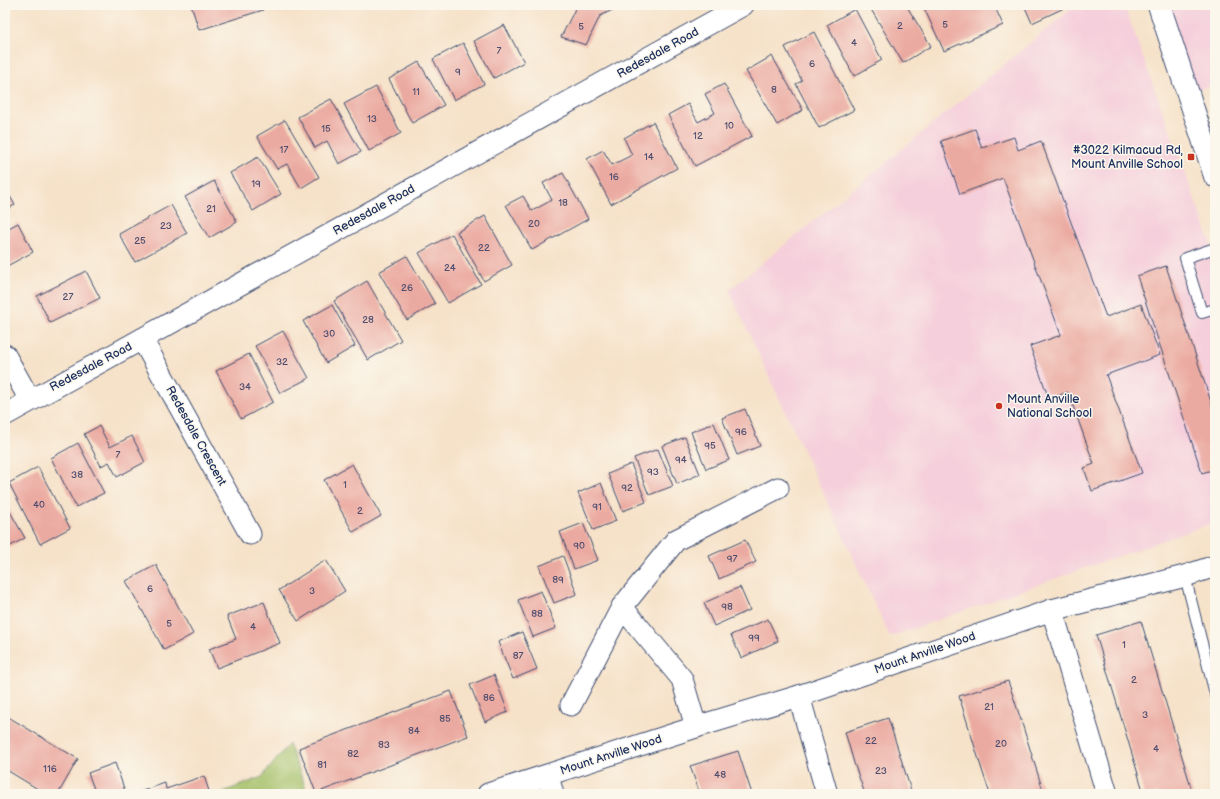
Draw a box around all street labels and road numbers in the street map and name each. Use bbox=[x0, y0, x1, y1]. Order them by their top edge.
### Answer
street label: Redesdale Road bbox=[614, 24, 702, 82]
street label: Redesdale Road bbox=[330, 181, 418, 239]
street label: Redesdale Road bbox=[47, 339, 135, 395]
street label: Redesdale Crescent bbox=[162, 383, 230, 489]
street label: Mount Anville Wood bbox=[872, 629, 978, 677]
street label: Mount Anville Wood bbox=[558, 731, 664, 779]

